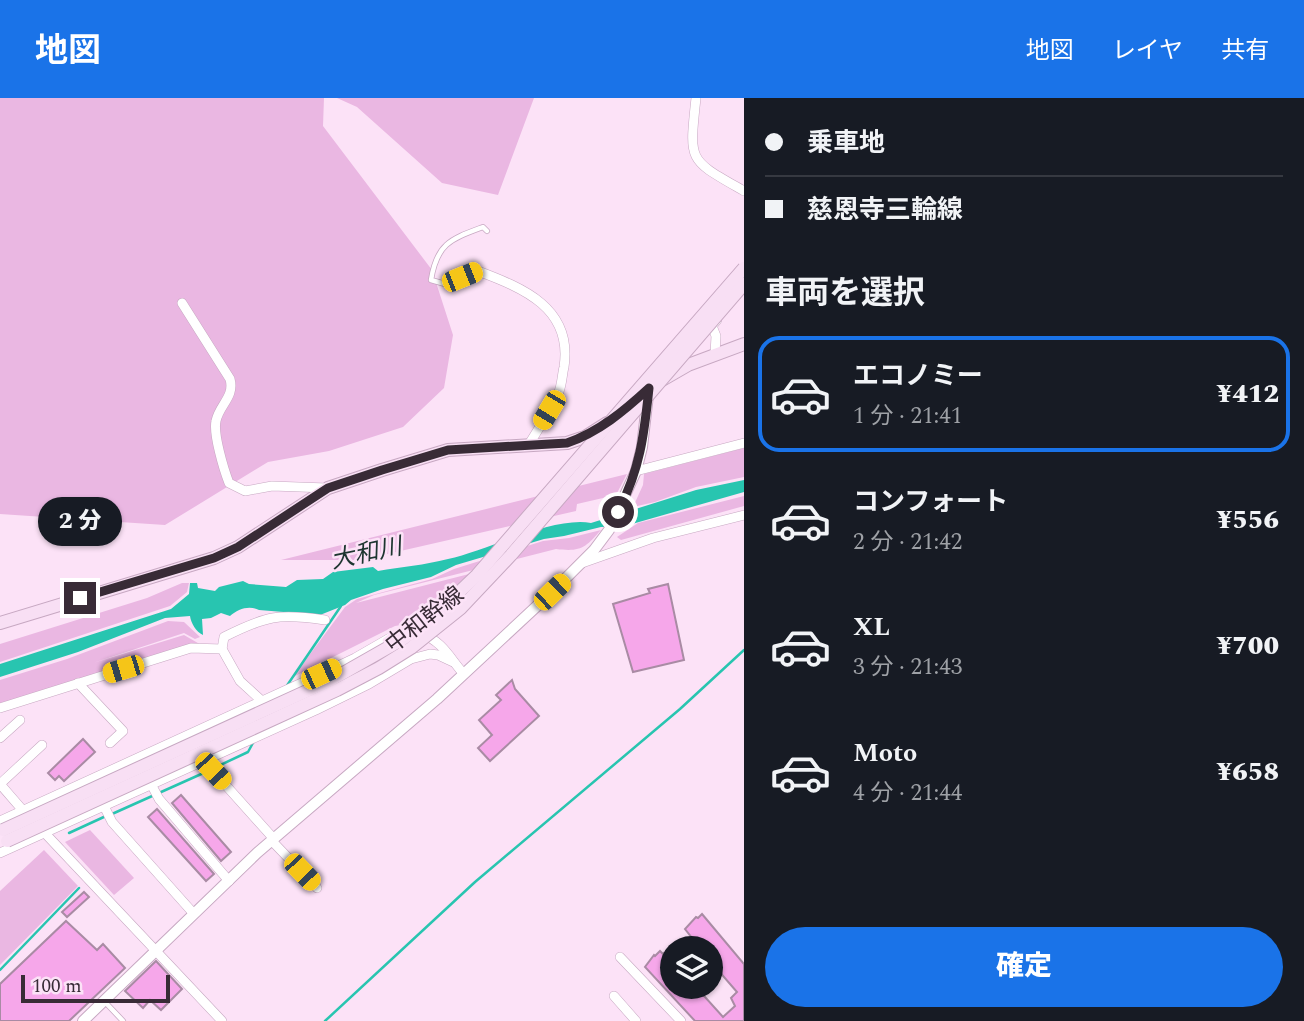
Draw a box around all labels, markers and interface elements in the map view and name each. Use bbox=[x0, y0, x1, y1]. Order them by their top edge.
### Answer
text: 地図 bbox=[35, 26, 101, 76]
text: 地図 bbox=[1026, 33, 1074, 69]
text: レイヤ bbox=[1112, 33, 1183, 69]
text: 共有 bbox=[1221, 33, 1269, 69]
text: 乗車地 bbox=[807, 123, 885, 163]
text: 慈恩寺三輪線 bbox=[807, 190, 963, 230]
car bbox=[439, 259, 486, 295]
text: 車両を選択 bbox=[765, 269, 925, 318]
text: エコノミー bbox=[853, 356, 983, 396]
icon: car bbox=[769, 363, 832, 426]
text: ¥412 bbox=[1217, 374, 1279, 414]
car bbox=[530, 387, 569, 433]
text: 1 分 · 21:41 bbox=[853, 399, 962, 434]
text: コンフォート bbox=[853, 482, 1008, 522]
icon: car bbox=[769, 489, 832, 552]
callout: 2 分 bbox=[38, 496, 122, 546]
route start bbox=[602, 496, 634, 528]
text: ¥556 bbox=[1217, 500, 1279, 540]
text: 2 分 bbox=[59, 504, 101, 539]
text: 2 分 · 21:42 bbox=[853, 525, 962, 560]
water label: 大和川 bbox=[327, 528, 408, 579]
car bbox=[530, 570, 575, 614]
street label: 中和幹線 bbox=[378, 578, 472, 662]
route end bbox=[64, 582, 96, 614]
text: XL bbox=[853, 607, 890, 647]
icon: car bbox=[769, 615, 832, 678]
text: ¥700 bbox=[1217, 626, 1279, 666]
text: 3 分 · 21:43 bbox=[853, 650, 962, 685]
car bbox=[100, 653, 147, 685]
car bbox=[298, 656, 345, 692]
text: Moto bbox=[853, 733, 917, 773]
icon: car bbox=[769, 741, 832, 804]
car bbox=[191, 748, 236, 794]
text: ¥658 bbox=[1217, 752, 1279, 792]
text: 4 分 · 21:44 bbox=[853, 776, 962, 811]
car bbox=[280, 850, 325, 894]
button: 確定 bbox=[765, 927, 1283, 1007]
map controls bbox=[660, 936, 723, 999]
button: layers bbox=[660, 936, 723, 999]
scale bar bbox=[21, 972, 170, 1004]
text: 100 m bbox=[32, 972, 82, 1001]

